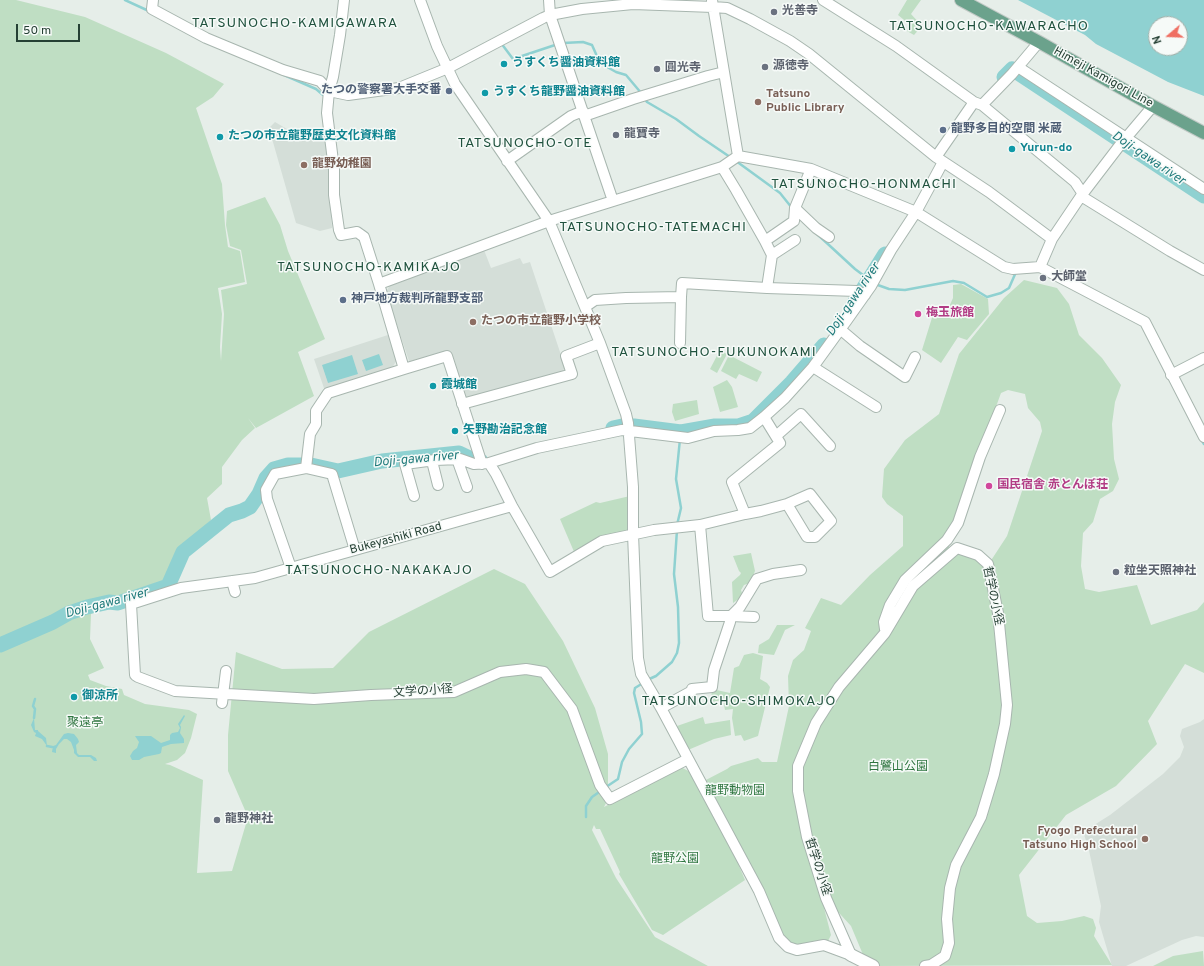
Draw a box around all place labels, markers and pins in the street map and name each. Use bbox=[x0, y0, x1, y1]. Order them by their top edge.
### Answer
place label: 光善寺 bbox=[782, 5, 818, 19]
marker: 光善寺 bbox=[769, 7, 779, 17]
place label: うすくち醤油資料館 bbox=[512, 57, 620, 71]
marker: うすくち醤油資料館 bbox=[499, 59, 509, 69]
place label: 源徳寺 bbox=[773, 60, 809, 74]
place label: 圓光寺 bbox=[665, 62, 701, 76]
marker: 源徳寺 bbox=[760, 62, 770, 72]
marker: 圓光寺 bbox=[652, 64, 662, 74]
place label: たつの警察署大手交番 bbox=[321, 84, 441, 98]
marker: たつの警察署大手交番 bbox=[444, 86, 454, 96]
place label: うすくち龍野醤油資料館 bbox=[493, 86, 625, 100]
marker: うすくち龍野醤油資料館 bbox=[480, 88, 490, 98]
place label: Tatsuno Public Library bbox=[766, 88, 845, 116]
marker: Tatsuno Public Library bbox=[753, 97, 763, 107]
place label: 龍野多目的空間 米蔵 bbox=[951, 123, 1062, 137]
marker: 龍野多目的空間 米蔵 bbox=[938, 125, 948, 135]
place label: 龍寶寺 bbox=[624, 128, 660, 142]
place label: たつの市立龍野歴史文化資料館 bbox=[228, 130, 396, 144]
marker: 龍寶寺 bbox=[611, 130, 621, 140]
marker: たつの市立龍野歴史文化資料館 bbox=[215, 132, 225, 142]
place label: Yurun-do bbox=[1020, 142, 1072, 156]
marker: Yurun-do bbox=[1007, 144, 1017, 154]
place label: 龍野幼稚園 bbox=[312, 158, 372, 172]
marker: 龍野幼稚園 bbox=[299, 160, 309, 170]
place label: 大師堂 bbox=[1051, 271, 1087, 285]
marker: 大師堂 bbox=[1038, 273, 1048, 283]
place label: 神戸地方裁判所龍野支部 bbox=[351, 293, 483, 307]
marker: 神戸地方裁判所龍野支部 bbox=[338, 295, 348, 305]
place label: 梅玉旅館 bbox=[926, 307, 974, 321]
marker: 梅玉旅館 bbox=[913, 309, 923, 319]
place label: たつの市立龍野小学校 bbox=[481, 315, 601, 329]
marker: たつの市立龍野小学校 bbox=[468, 317, 478, 327]
place label: 霞城館 bbox=[441, 379, 477, 393]
marker: 霞城館 bbox=[428, 381, 438, 391]
place label: 矢野勘治記念館 bbox=[463, 424, 547, 438]
marker: 矢野勘治記念館 bbox=[450, 426, 460, 436]
place label: 国民宿舎 赤とんぼ荘 bbox=[997, 479, 1108, 493]
marker: 国民宿舎 赤とんぼ荘 bbox=[984, 481, 994, 491]
place label: 粒坐天照神社 bbox=[1124, 565, 1196, 579]
marker: 粒坐天照神社 bbox=[1111, 567, 1121, 577]
place label: 御涼所 bbox=[82, 690, 118, 704]
marker: 御涼所 bbox=[69, 692, 79, 702]
place label: 龍野神社 bbox=[225, 813, 273, 827]
marker: 龍野神社 bbox=[212, 815, 222, 825]
place label: Fyogo Prefectural Tatsuno High School bbox=[1023, 825, 1137, 853]
marker: Fyogo Prefectural Tatsuno High School bbox=[1140, 834, 1150, 844]

